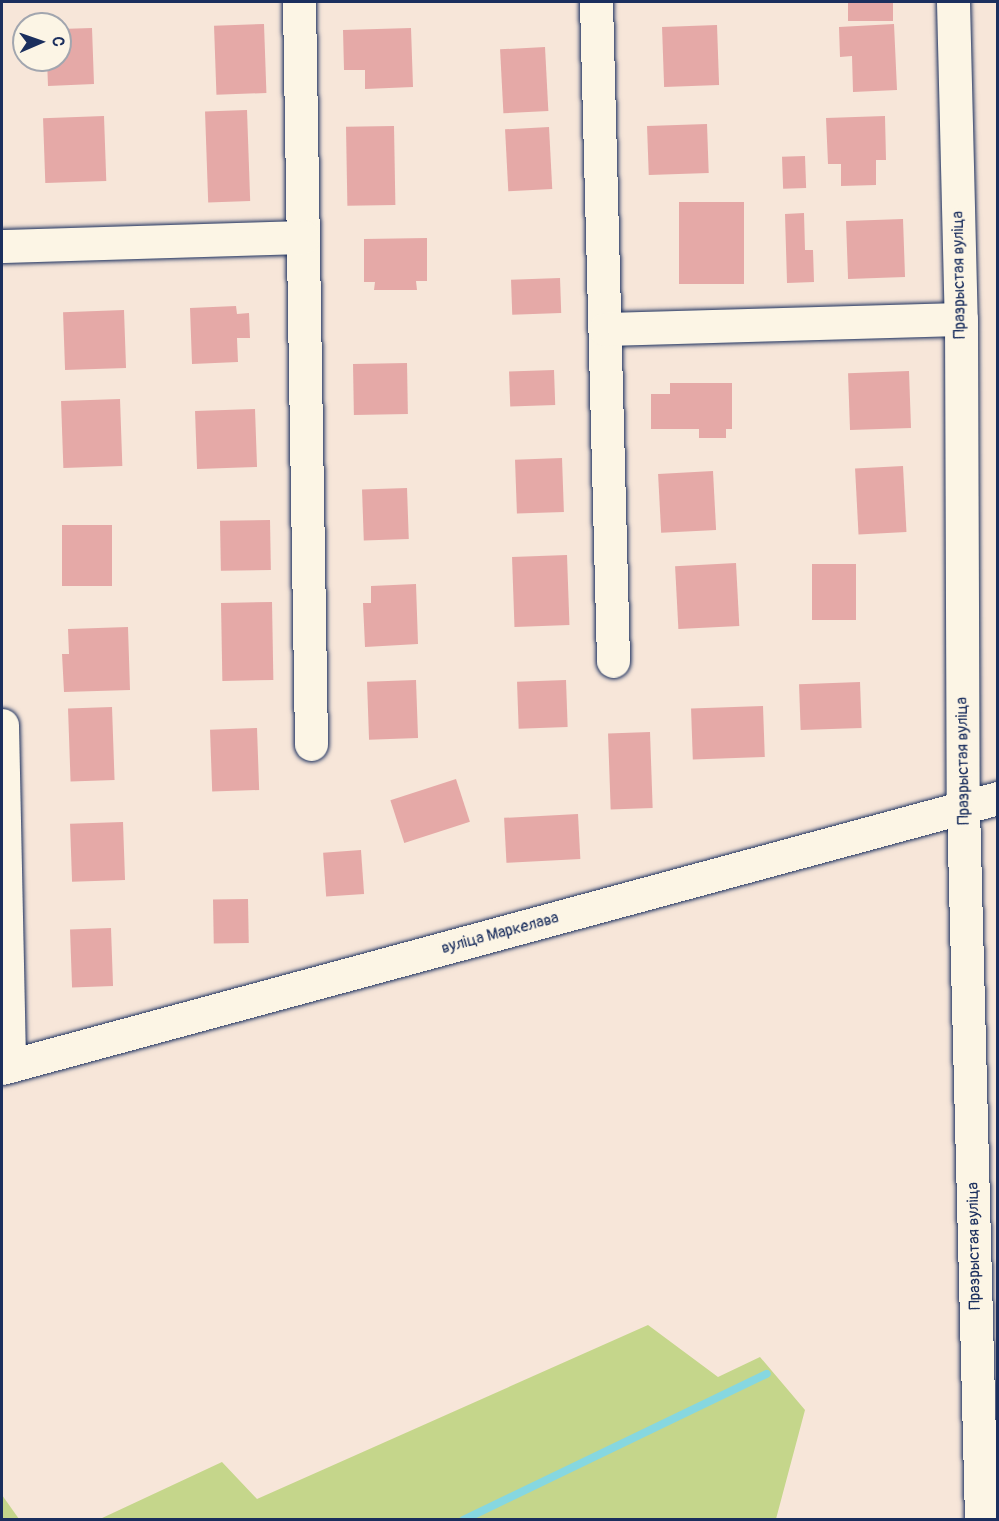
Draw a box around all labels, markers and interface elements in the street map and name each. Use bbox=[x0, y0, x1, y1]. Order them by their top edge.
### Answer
north arrow bbox=[12, 12, 72, 72]
text: С bbox=[48, 36, 68, 47]
street label: Празрыстая вуліца bbox=[948, 211, 970, 339]
street label: Празрыстая вуліца bbox=[952, 697, 974, 825]
street label: вуліца Маркелава bbox=[439, 908, 561, 958]
street label: Празрыстая вуліца bbox=[963, 1182, 985, 1310]

